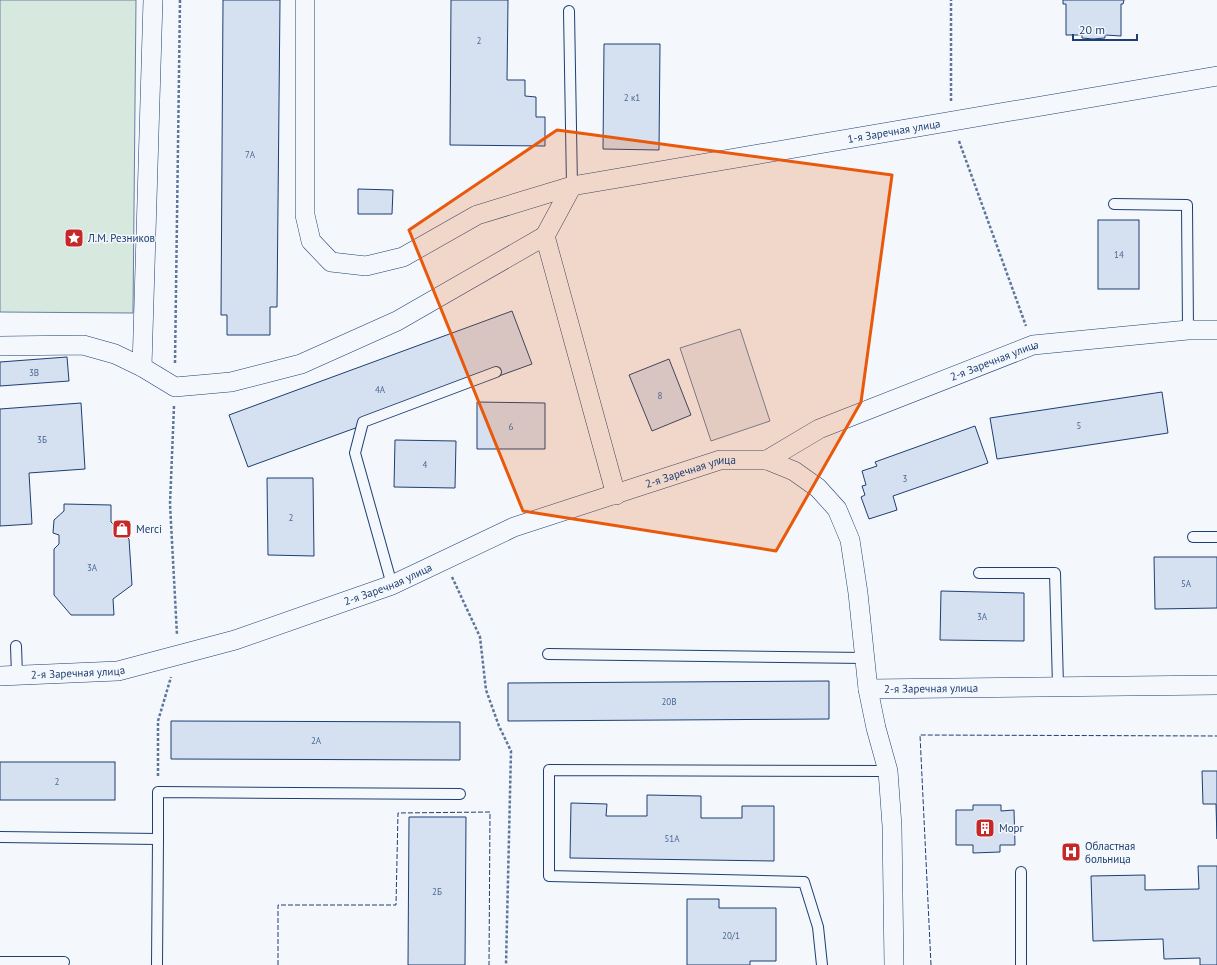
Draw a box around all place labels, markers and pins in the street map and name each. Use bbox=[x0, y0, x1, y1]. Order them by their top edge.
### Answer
place icon: Л.М. Резников bbox=[63, 227, 85, 249]
place label: Л.М. Резников bbox=[87, 231, 155, 245]
shop icon: Merci bbox=[111, 518, 133, 540]
place label: Merci bbox=[136, 522, 162, 536]
building icon: Морг bbox=[974, 817, 996, 839]
place label: Морг bbox=[999, 821, 1025, 835]
place label: Областная больница bbox=[1085, 839, 1135, 866]
hospital icon: Областная больница bbox=[1060, 841, 1082, 863]

